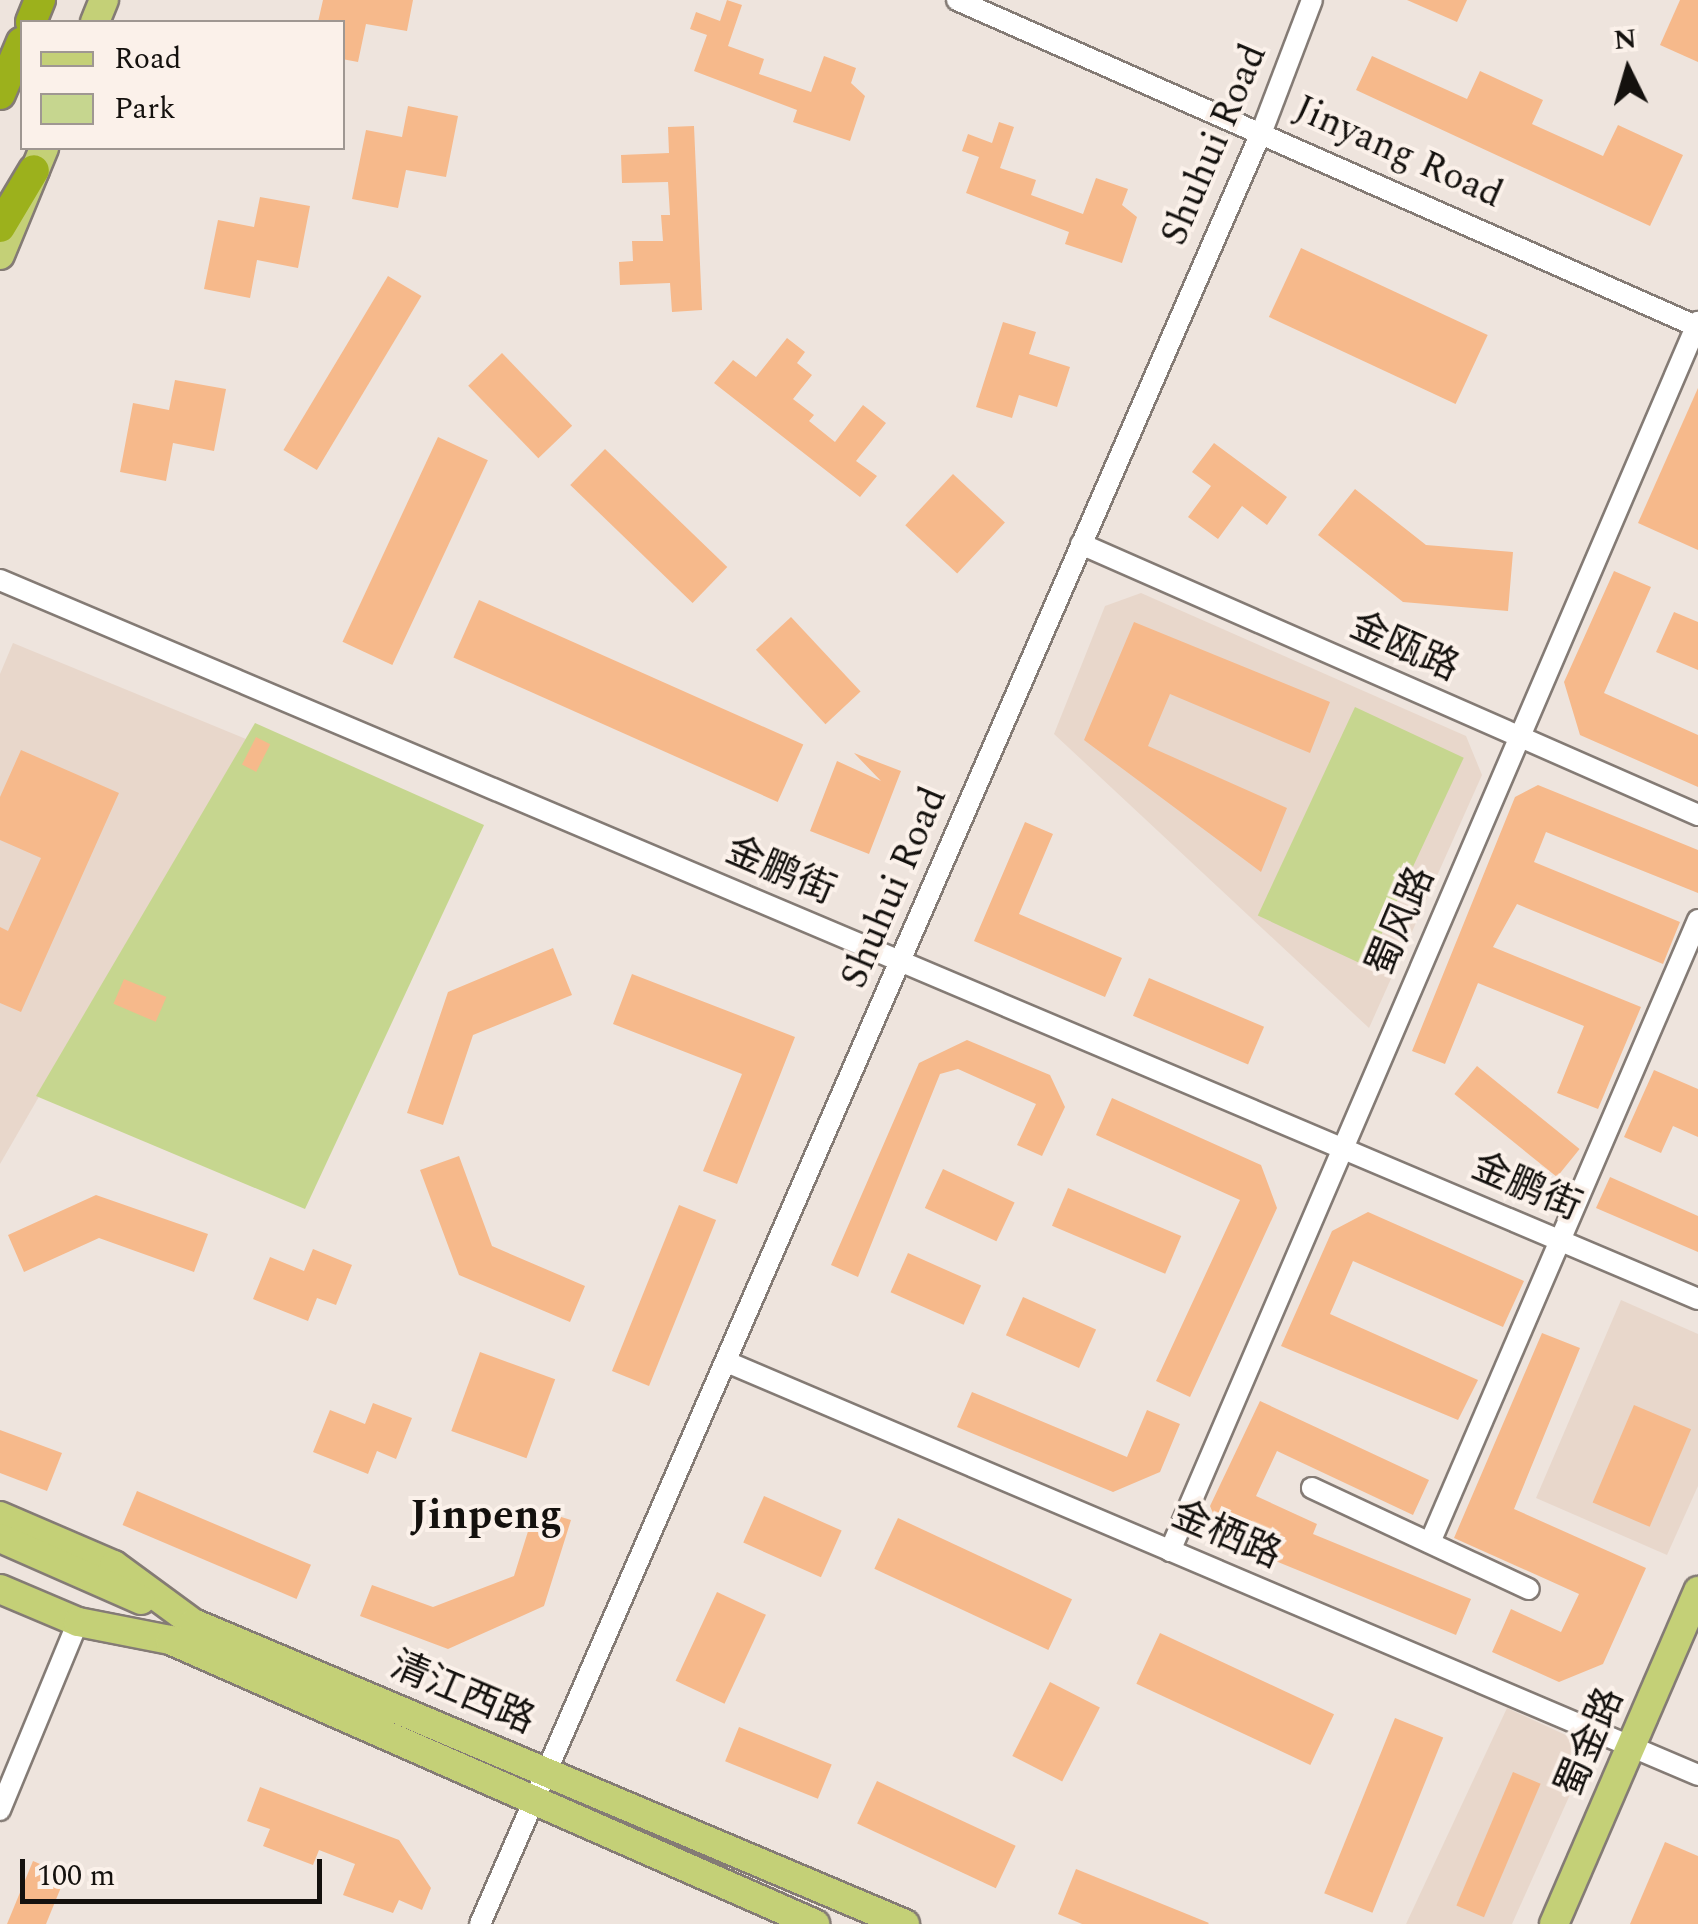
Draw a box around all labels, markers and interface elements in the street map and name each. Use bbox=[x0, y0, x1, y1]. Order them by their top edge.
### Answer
text: N bbox=[1612, 17, 1639, 62]
legend bbox=[20, 20, 345, 150]
north arrow bbox=[1578, 20, 1678, 120]
text: Road bbox=[114, 36, 182, 82]
street label: Shuhui Road bbox=[1152, 38, 1278, 252]
text: Park bbox=[114, 86, 176, 132]
street label: Jinyang Road bbox=[1287, 87, 1509, 219]
street label: 金瓯路 bbox=[1343, 604, 1465, 692]
street label: Shuhui Road bbox=[832, 781, 958, 995]
street label: 金鹏街 bbox=[719, 829, 841, 915]
street label: 蜀风路 bbox=[1359, 861, 1445, 983]
street label: 金鹏街 bbox=[1465, 1145, 1587, 1231]
district label: Jinpeng bbox=[410, 1491, 562, 1541]
street label: 金栖路 bbox=[1165, 1493, 1287, 1579]
street label: 清江西路 bbox=[383, 1643, 541, 1745]
street label: 蜀金路 bbox=[1548, 1682, 1634, 1804]
scale bar bbox=[25, 1839, 328, 1901]
text: 100 m bbox=[37, 1853, 115, 1899]

